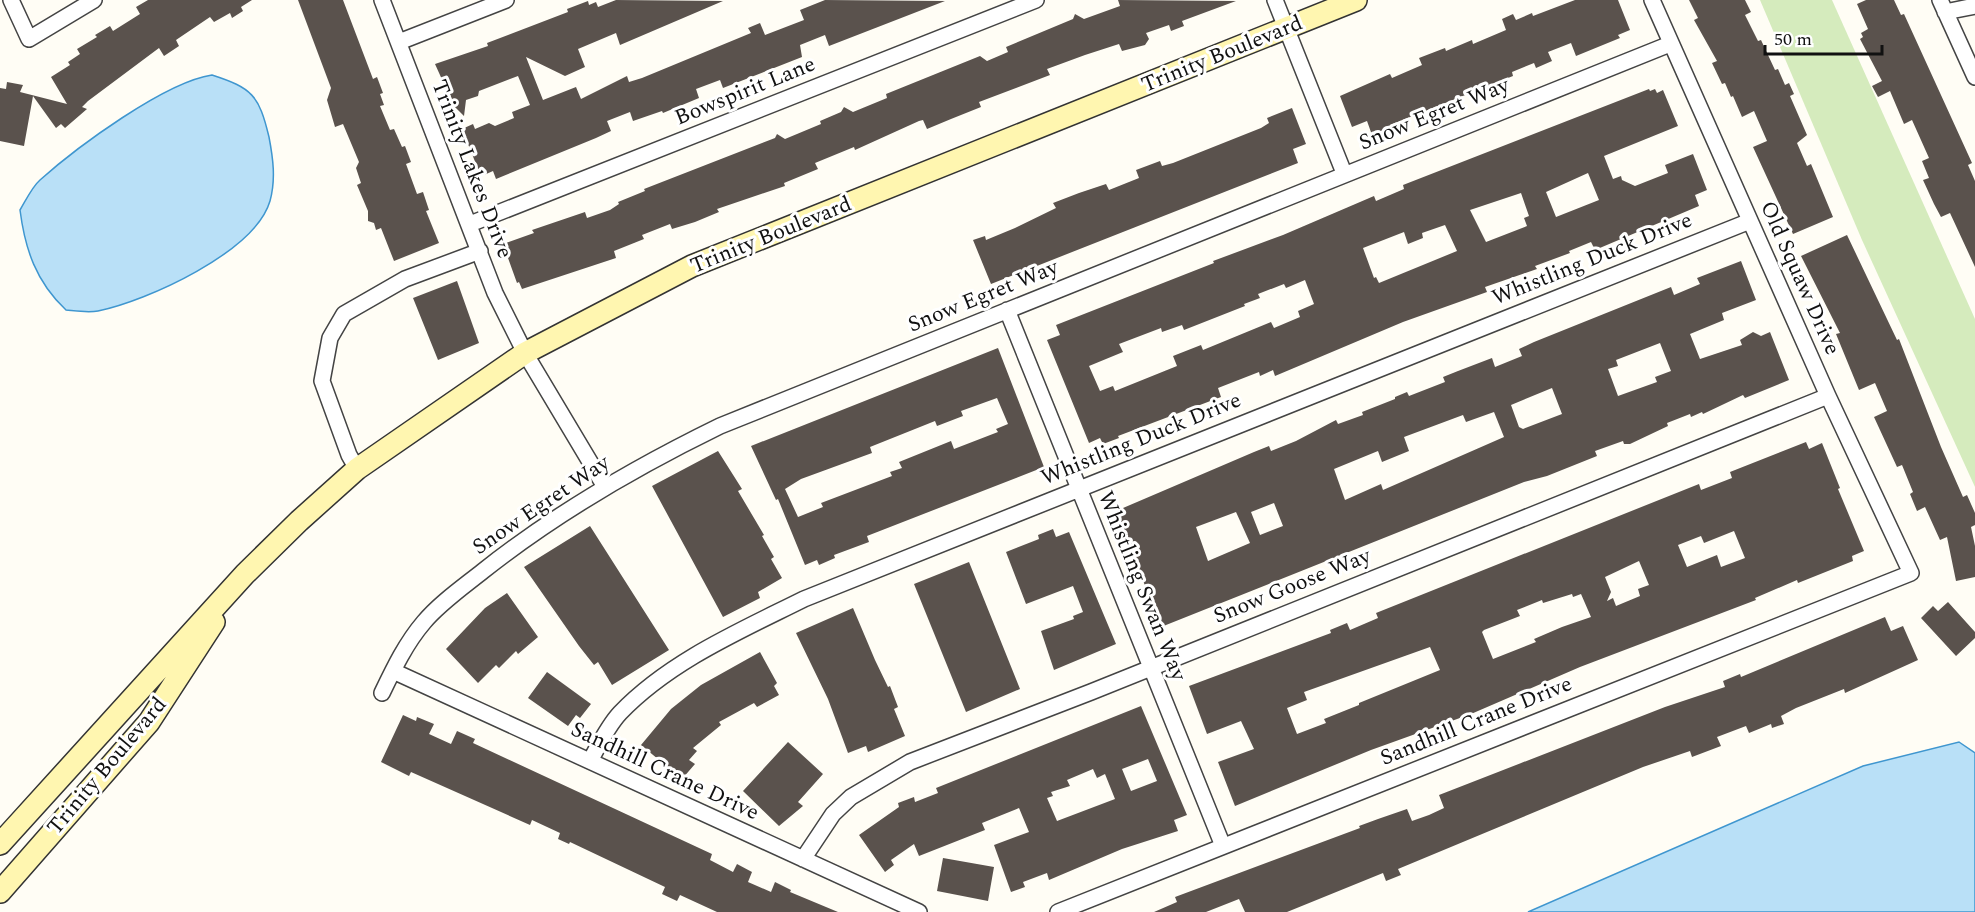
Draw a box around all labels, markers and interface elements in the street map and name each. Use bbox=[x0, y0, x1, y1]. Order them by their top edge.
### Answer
street label: Trinity Boulevard bbox=[1136, 7, 1308, 101]
scale bar bbox=[1765, 18, 1882, 56]
text: 50 m bbox=[1774, 26, 1812, 53]
street label: Bowspirit Lane bbox=[670, 48, 820, 134]
street label: Snow Egret Way bbox=[1354, 68, 1515, 159]
street label: Trinity Lakes Drive bbox=[423, 75, 521, 263]
street label: Trinity Boulevard bbox=[685, 188, 857, 282]
street label: Old Squaw Drive bbox=[1751, 196, 1849, 360]
street label: Whistling Duck Drive bbox=[1487, 204, 1697, 314]
street label: Snow Egret Way bbox=[903, 250, 1064, 341]
street label: Whistling Duck Drive bbox=[1036, 384, 1246, 494]
street label: Snow Egret Way bbox=[466, 446, 618, 563]
street label: Whistling Swan Way bbox=[1089, 486, 1196, 687]
street label: Snow Goose Way bbox=[1208, 539, 1377, 633]
street label: Sandhill Crane Drive bbox=[1375, 667, 1577, 775]
street label: Trinity Boulevard bbox=[39, 690, 175, 842]
street label: Sandhill Crane Drive bbox=[565, 713, 765, 829]

